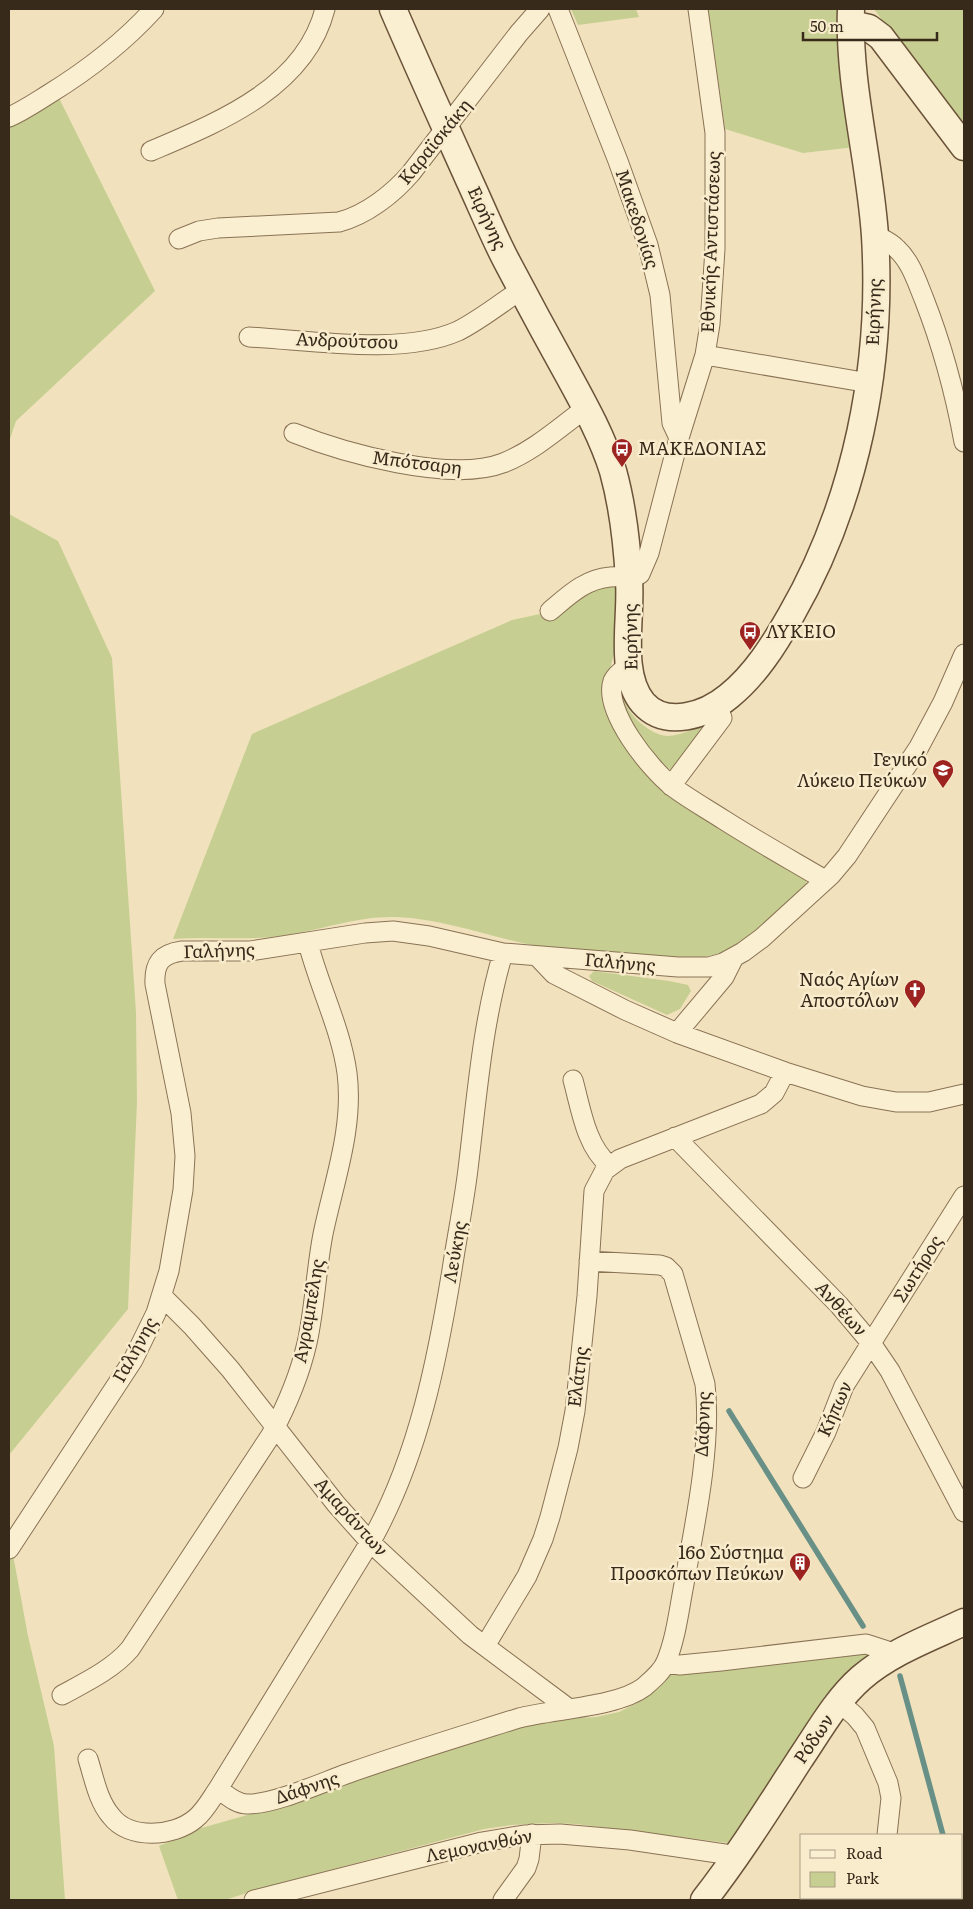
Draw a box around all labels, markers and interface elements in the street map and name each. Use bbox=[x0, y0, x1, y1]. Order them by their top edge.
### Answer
scale bar bbox=[803, 10, 937, 42]
text: 50 m bbox=[810, 14, 844, 37]
street label: Καραϊσκάκη bbox=[391, 92, 477, 190]
street label: Εθνικής Αντιστάσεως bbox=[693, 150, 726, 333]
street label: Μακεδονίας bbox=[610, 165, 667, 272]
street label: Ειρήνης bbox=[462, 181, 515, 254]
street label: Ειρήνης bbox=[858, 278, 887, 346]
street label: Ανδρούτσου bbox=[295, 324, 399, 355]
place label: ΜΑΚΕΔΟΝΙΑΣ bbox=[638, 434, 767, 461]
bus stop icon: ΜΑΚΕΔΟΝΙΑΣ bbox=[610, 437, 634, 468]
street label: Μπότσαρη bbox=[371, 443, 463, 480]
street label: Ειρήνης bbox=[615, 603, 644, 671]
place label: ΛΥΚΕΙΟ bbox=[766, 617, 836, 644]
bus stop icon: ΛΥΚΕΙΟ bbox=[738, 620, 762, 651]
place label: Γενικό Λύκειο Πεύκων bbox=[797, 745, 927, 793]
school or university icon: Γενικό Λύκειο Πεύκων bbox=[931, 758, 955, 789]
street label: Γαλήνης bbox=[183, 935, 255, 964]
street label: Γαλήνης bbox=[583, 945, 657, 978]
place label: Ναός Αγίων Αποστόλων bbox=[799, 965, 899, 1013]
church icon: Ναός Αγίων Αποστόλων bbox=[903, 978, 927, 1009]
street label: Λεύκης bbox=[435, 1218, 472, 1285]
street label: Σωτήρος bbox=[885, 1229, 948, 1307]
street label: Αγραμπέλης bbox=[285, 1257, 330, 1365]
street label: Ανθέων bbox=[810, 1274, 874, 1342]
street label: Γαλήνης bbox=[105, 1312, 163, 1387]
street label: Ελάτης bbox=[559, 1345, 594, 1409]
street label: Κήπων bbox=[809, 1376, 858, 1441]
street label: Δάφνης bbox=[687, 1391, 716, 1457]
street label: Αμαράντων bbox=[309, 1470, 395, 1562]
place label: 16ο Σύστημα Προσκόπων Πεύκων bbox=[610, 1538, 784, 1586]
building icon: 16ο Σύστημα Προσκόπων Πεύκων bbox=[788, 1551, 812, 1582]
street label: Ρόδων bbox=[786, 1708, 839, 1769]
street label: Δάφνης bbox=[271, 1763, 342, 1810]
street label: Λεμονανθών bbox=[423, 1821, 535, 1868]
legend bbox=[800, 1834, 963, 1899]
text: Road bbox=[846, 1841, 882, 1864]
text: Park bbox=[846, 1866, 880, 1889]

